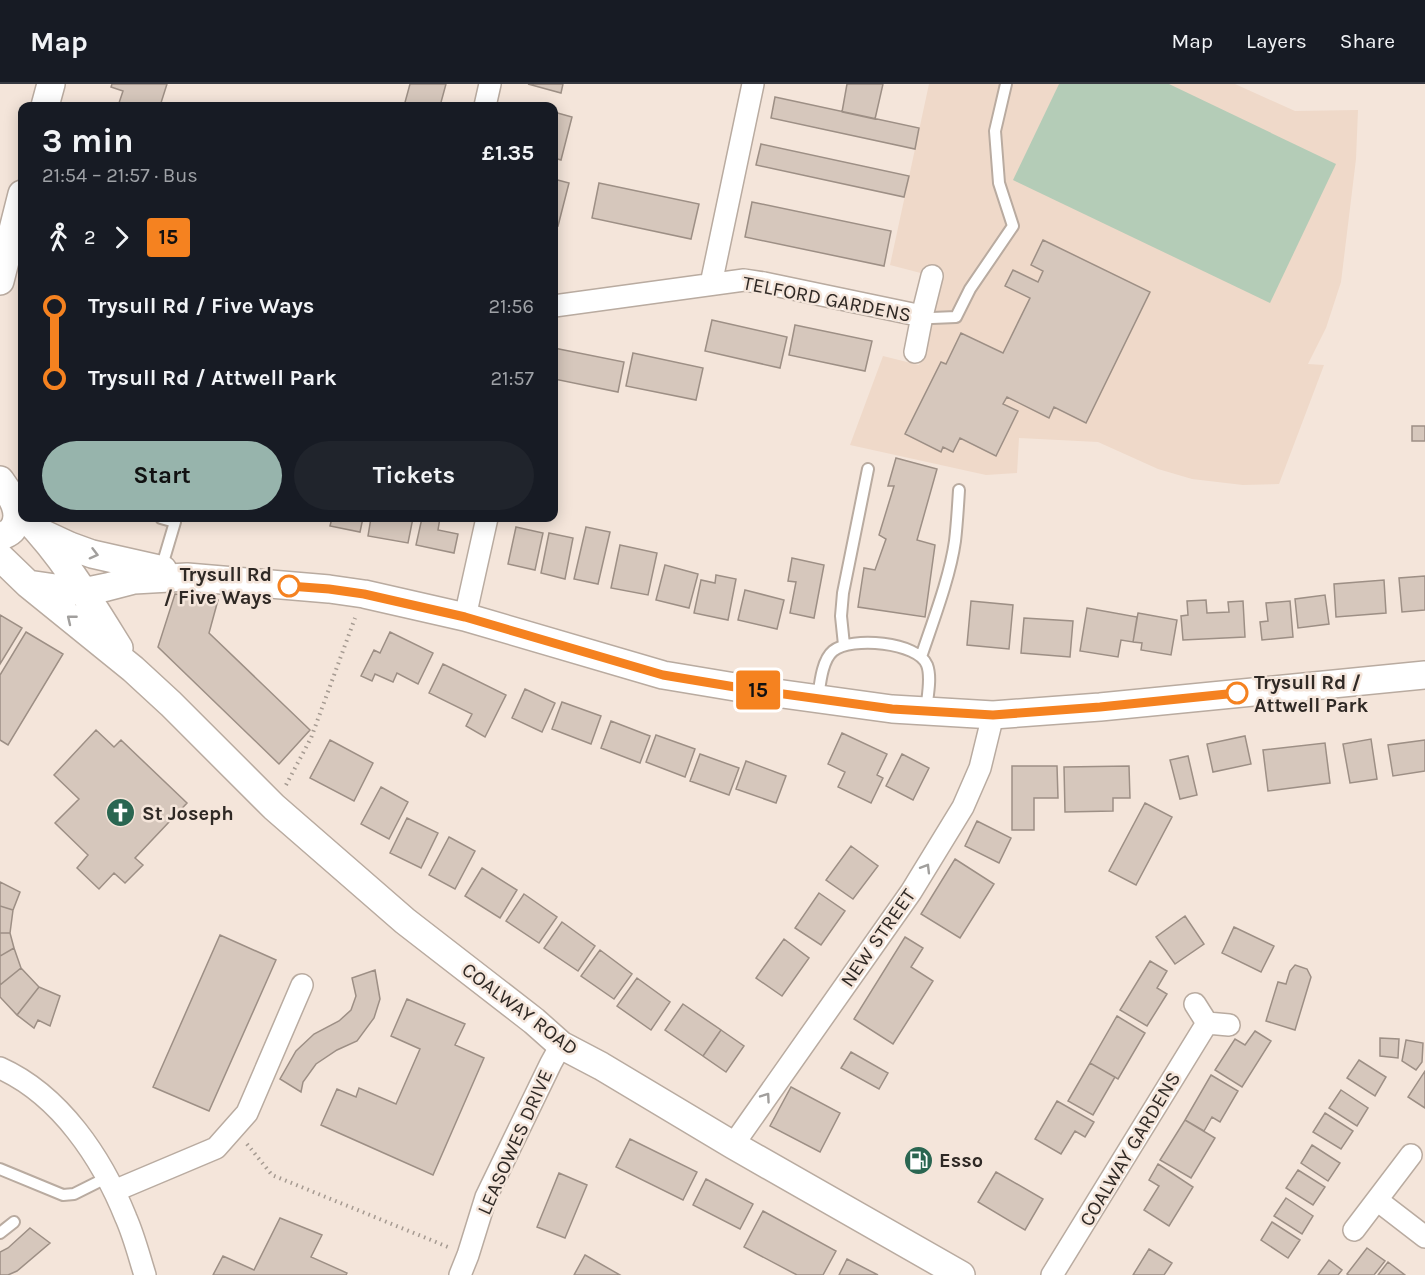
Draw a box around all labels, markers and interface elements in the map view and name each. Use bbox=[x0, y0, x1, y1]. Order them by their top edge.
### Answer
text: Map bbox=[30, 25, 88, 58]
text: Map bbox=[1171, 29, 1213, 53]
text: Layers bbox=[1246, 29, 1307, 53]
text: Share bbox=[1340, 29, 1395, 53]
text: 3 min bbox=[42, 122, 134, 160]
text: £1.35 bbox=[482, 140, 534, 166]
text: 21:54 – 21:57 · Bus bbox=[42, 164, 198, 187]
icon: walk bbox=[42, 221, 75, 254]
icon: forward bbox=[105, 221, 138, 254]
text: 15 bbox=[159, 225, 178, 249]
text: 2 bbox=[84, 226, 96, 249]
street label: TELFORD GARDENS bbox=[741, 271, 913, 327]
text: Trysull Rd / Five Ways bbox=[88, 293, 314, 319]
text: 21:56 bbox=[488, 295, 534, 318]
text: Trysull Rd / Attwell Park bbox=[88, 365, 337, 391]
text: 21:57 bbox=[491, 367, 534, 390]
button: Start bbox=[42, 441, 282, 510]
button: Tickets bbox=[294, 441, 534, 510]
one-way arrow bbox=[89, 546, 99, 559]
place label: Trysull Rd / Five Ways bbox=[164, 563, 272, 609]
marker: Trysull Rd / Five Ways bbox=[278, 575, 300, 597]
one-way arrow bbox=[67, 615, 78, 626]
line badge: 15 bbox=[731, 670, 785, 710]
place label: Trysull Rd / Attwell Park bbox=[1254, 671, 1368, 717]
text: 15 bbox=[748, 678, 768, 702]
marker: Trysull Rd / Attwell Park bbox=[1226, 682, 1248, 704]
church icon: St Joseph bbox=[105, 797, 137, 829]
place label: St Joseph bbox=[142, 802, 234, 825]
one-way arrow bbox=[918, 864, 930, 874]
street label: NEW STREET bbox=[836, 885, 920, 991]
street label: COALWAY ROAD bbox=[458, 958, 582, 1060]
street label: LEASOWES DRIVE bbox=[473, 1066, 557, 1218]
street label: COALWAY GARDENS bbox=[1075, 1068, 1185, 1230]
one-way arrow bbox=[759, 1093, 770, 1104]
fuel station icon: Esso bbox=[902, 1144, 934, 1176]
place label: Esso bbox=[939, 1149, 983, 1172]

